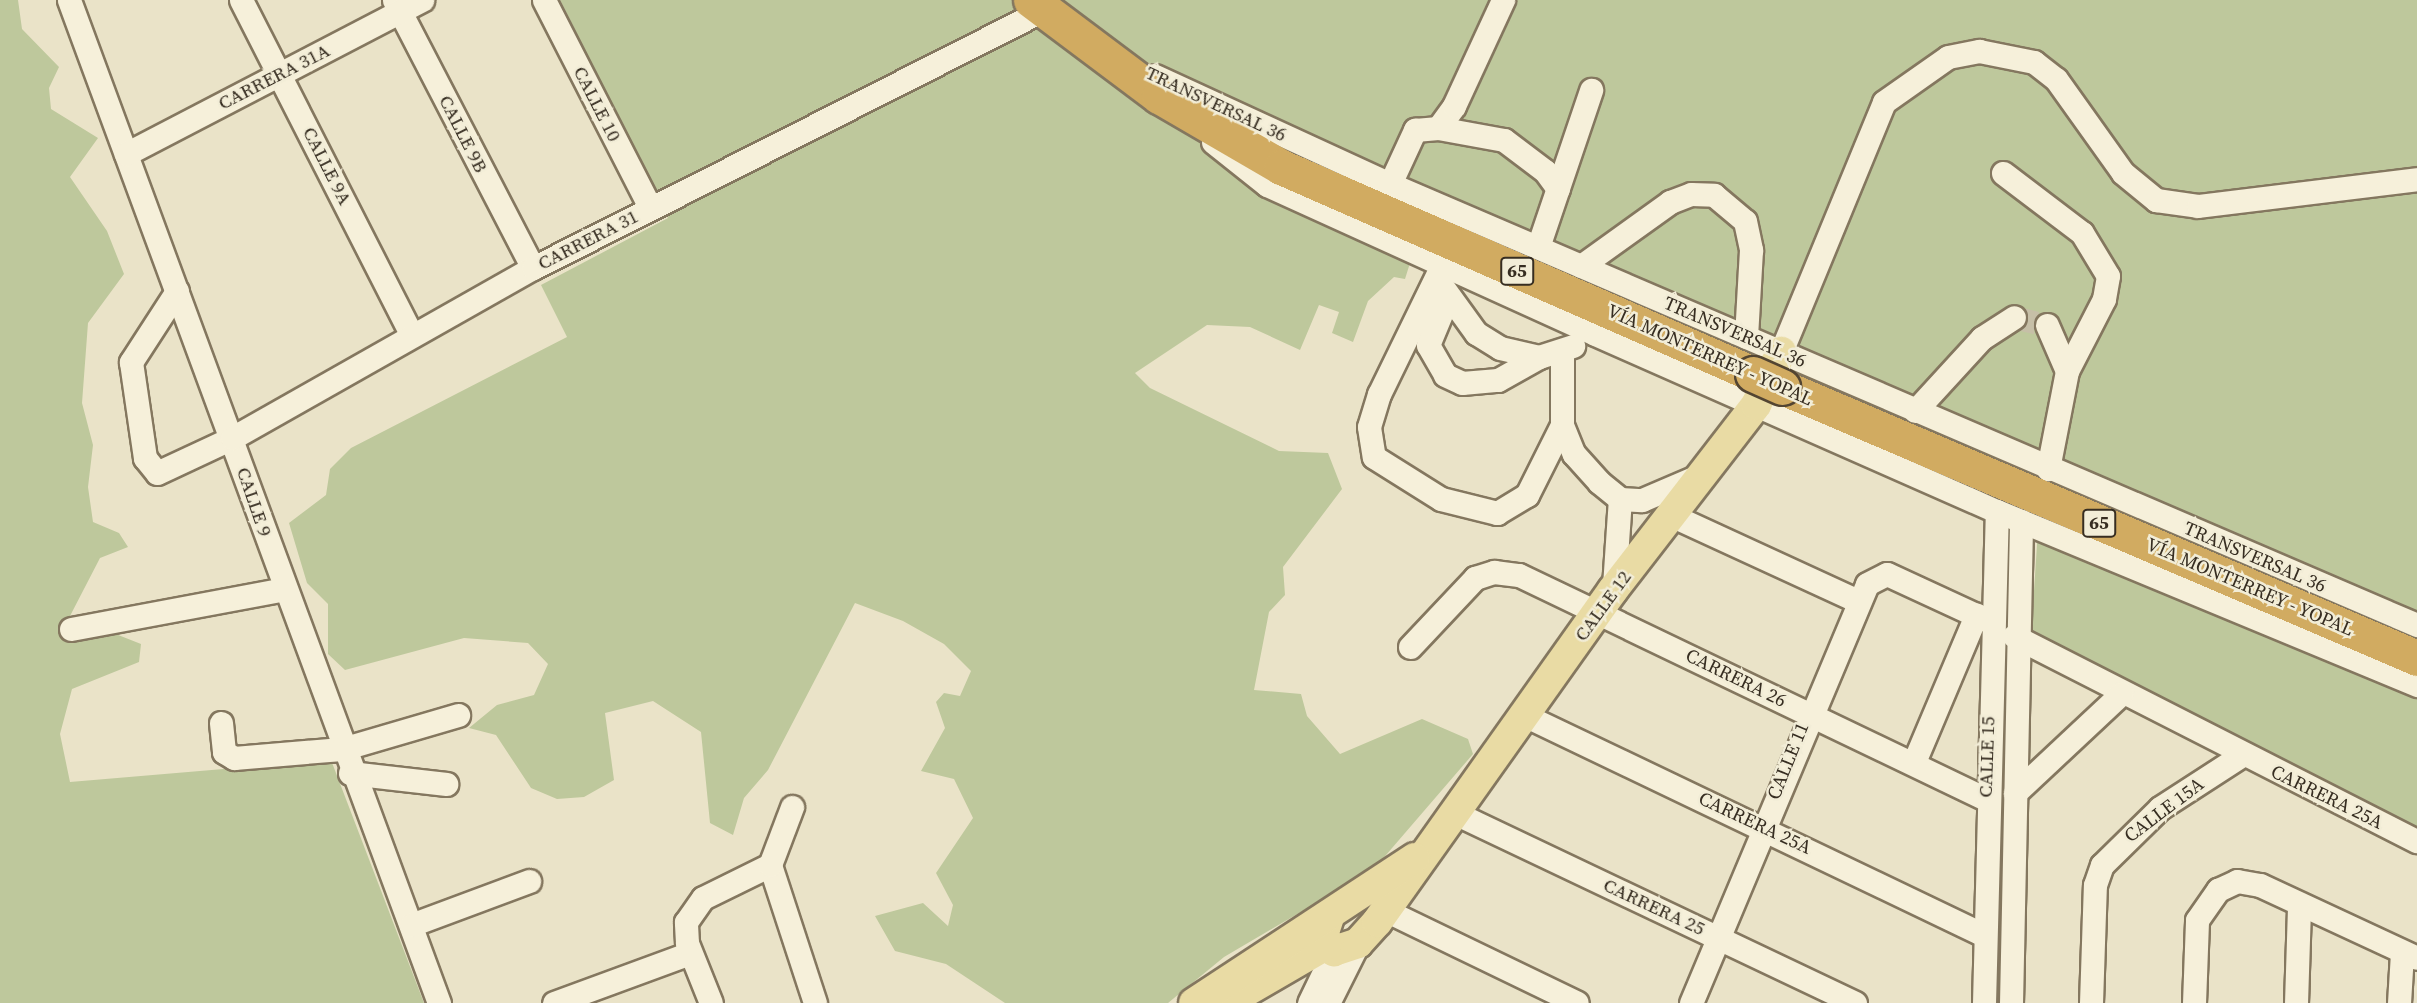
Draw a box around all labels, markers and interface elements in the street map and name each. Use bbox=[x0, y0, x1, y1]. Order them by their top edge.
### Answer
street label: CARRERA 31A bbox=[215, 39, 333, 115]
street label: TRANSVERSAL 36 bbox=[1142, 61, 1290, 147]
street label: CALLE 10 bbox=[568, 63, 626, 145]
street label: CALLE 9B bbox=[434, 92, 492, 176]
street label: CALLE 9A bbox=[298, 123, 356, 209]
street label: CARRERA 31 bbox=[534, 205, 642, 275]
road number: 65 bbox=[1500, 256, 1534, 286]
street label: TRANSVERSAL 36 bbox=[1660, 292, 1810, 372]
street label: VÍA MONTERREY - YOPAL bbox=[1603, 299, 1817, 411]
street label: CALLE 9 bbox=[232, 464, 276, 540]
road number: 65 bbox=[2082, 508, 2116, 538]
street label: TRANSVERSAL 36 bbox=[2180, 517, 2330, 597]
street label: VÍA MONTERREY - YOPAL bbox=[2142, 533, 2358, 641]
street label: CALLE 12 bbox=[1570, 566, 1636, 646]
street label: CARRERA 26 bbox=[1682, 644, 1790, 712]
street label: CALLE 15 bbox=[1974, 716, 2000, 798]
street label: CALLE 11 bbox=[1762, 719, 1814, 803]
street label: CARRERA 25A bbox=[2267, 760, 2387, 834]
street label: CALLE 15A bbox=[2120, 773, 2208, 847]
street label: CARRERA 25A bbox=[1695, 787, 1815, 859]
street label: CARRERA 25 bbox=[1600, 874, 1708, 940]

